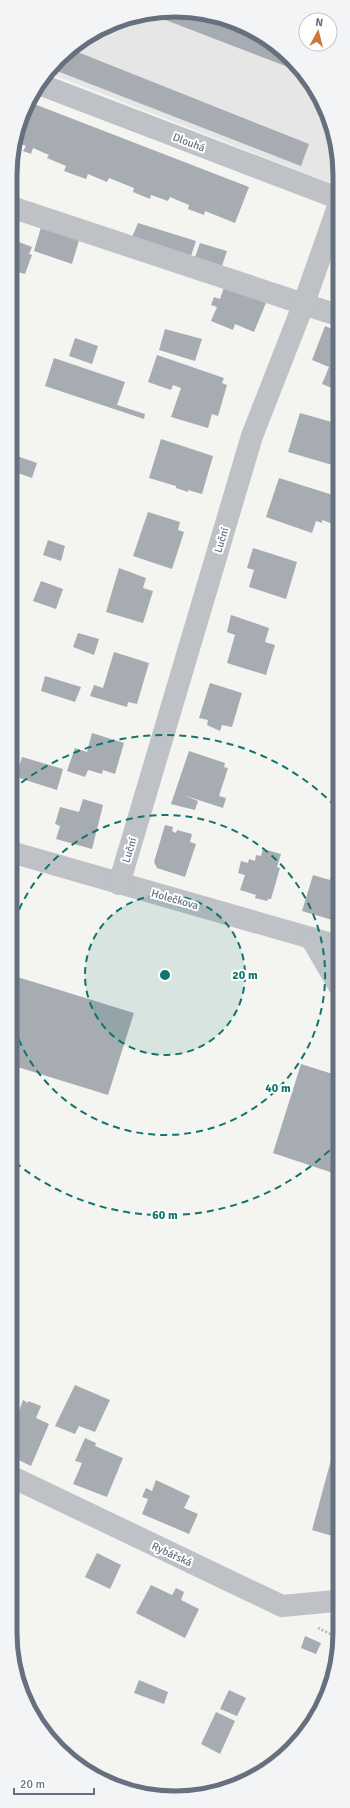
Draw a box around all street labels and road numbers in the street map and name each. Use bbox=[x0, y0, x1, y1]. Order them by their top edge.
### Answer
street label: Dlouhá bbox=[171, 130, 207, 155]
street label: Luční bbox=[212, 526, 231, 554]
street label: Luční bbox=[120, 836, 139, 864]
street label: Holečkova bbox=[150, 887, 200, 913]
street label: Rybářská bbox=[150, 1539, 194, 1570]

